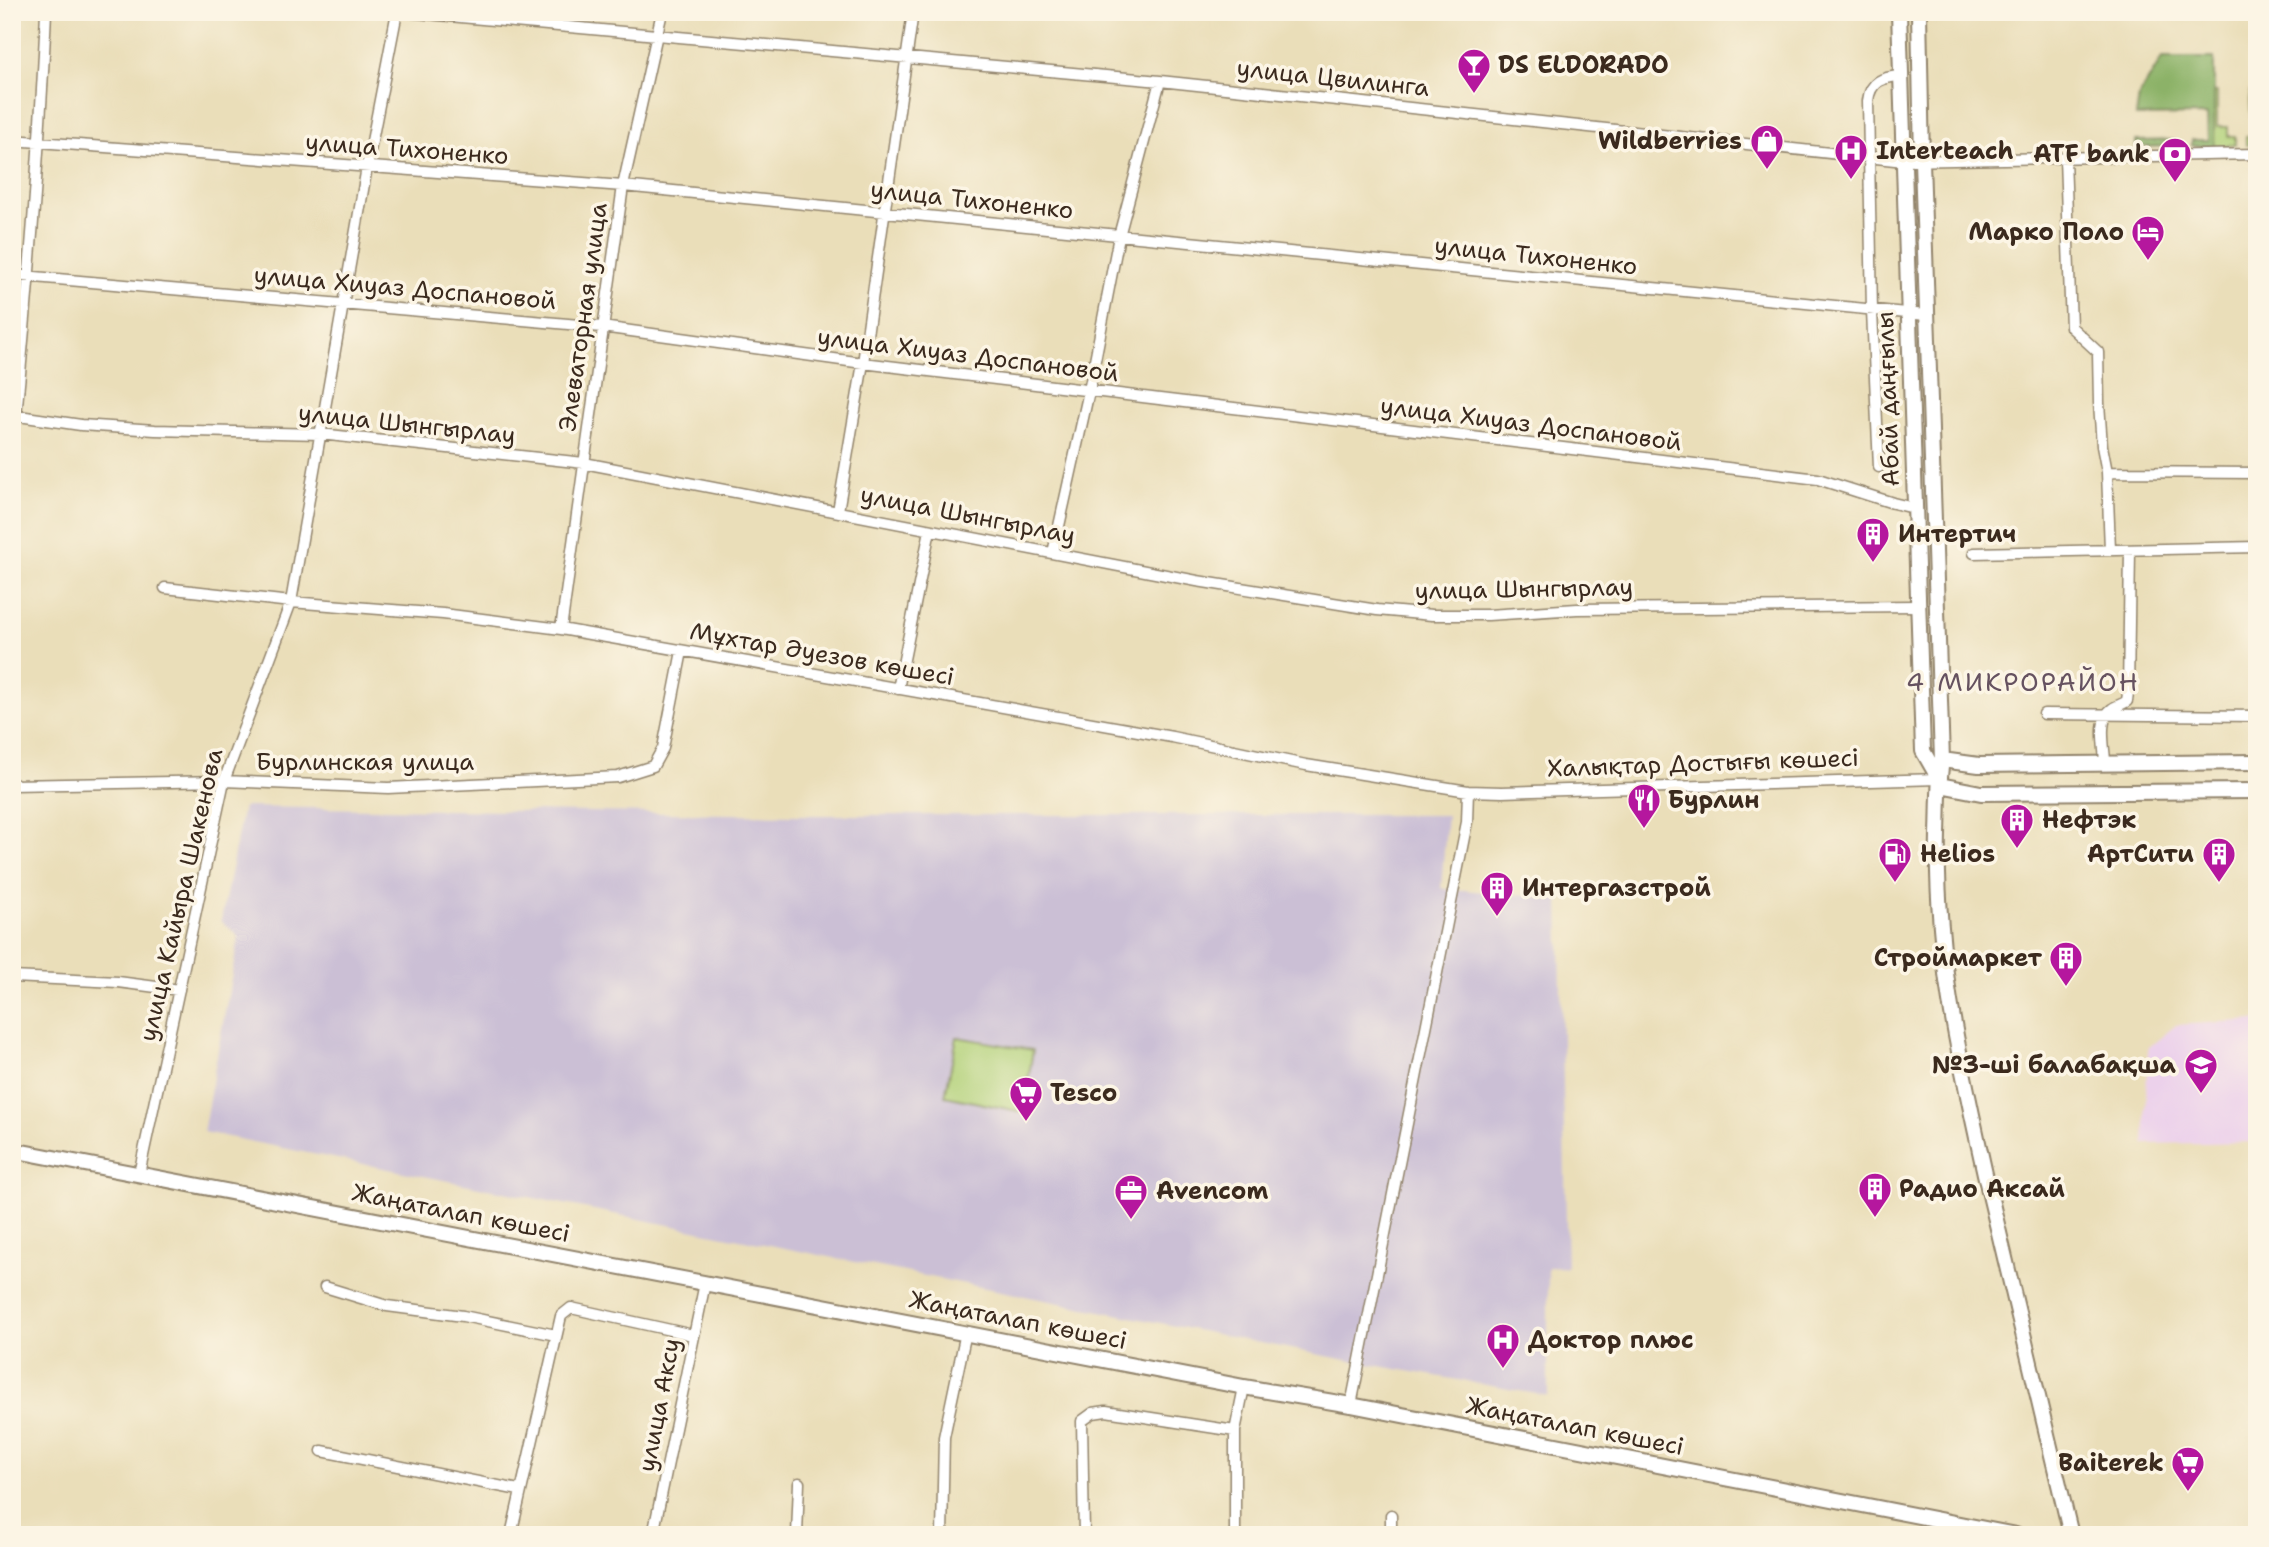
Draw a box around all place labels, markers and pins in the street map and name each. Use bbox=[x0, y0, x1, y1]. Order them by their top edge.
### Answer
bar icon: DS ELDORADO bbox=[1455, 46, 1493, 95]
place label: DS ELDORADO bbox=[1498, 49, 1669, 81]
shop icon: Wildberries bbox=[1748, 122, 1786, 171]
place label: Wildberries bbox=[1598, 125, 1742, 157]
hospital icon: Interteach bbox=[1832, 132, 1870, 181]
place label: Interteach bbox=[1876, 135, 2014, 167]
bank icon: ATF bank bbox=[2156, 135, 2194, 184]
place label: ATF bank bbox=[2033, 138, 2150, 170]
hotel icon: Марко Поло bbox=[2129, 213, 2167, 262]
place label: Марко Поло bbox=[1968, 216, 2124, 248]
building icon: Интертич bbox=[1854, 515, 1892, 564]
place label: Интертич bbox=[1898, 518, 2016, 550]
restaurant icon: Бурлин bbox=[1625, 781, 1663, 830]
place label: Бурлин bbox=[1668, 784, 1760, 816]
building icon: Нефтэк bbox=[1998, 801, 2036, 850]
place label: Нефтэк bbox=[2042, 804, 2136, 836]
fuel station icon: Helios bbox=[1876, 835, 1914, 884]
building icon: АртСити bbox=[2200, 835, 2238, 884]
place label: Helios bbox=[1920, 838, 1995, 870]
place label: АртСити bbox=[2087, 838, 2194, 870]
building icon: Интергазстрой bbox=[1478, 869, 1516, 918]
place label: Интергазстрой bbox=[1522, 872, 1711, 904]
building icon: Строймаркет bbox=[2047, 939, 2085, 988]
place label: Строймаркет bbox=[1874, 942, 2043, 974]
school or university icon: №3-ші балабақша bbox=[2182, 1046, 2220, 1095]
place label: №3-ші балабақша bbox=[1932, 1049, 2177, 1081]
supermarket icon: Tesco bbox=[1007, 1074, 1045, 1123]
place label: Tesco bbox=[1050, 1077, 1117, 1109]
building icon: Радио Аксай bbox=[1856, 1170, 1894, 1219]
office icon: Avencom bbox=[1112, 1172, 1150, 1221]
place label: Радио Аксай bbox=[1899, 1173, 2065, 1205]
place label: Avencom bbox=[1156, 1175, 1268, 1207]
hospital icon: Доктор плюс bbox=[1484, 1321, 1522, 1370]
place label: Доктор плюс bbox=[1528, 1324, 1694, 1356]
supermarket icon: Baiterek bbox=[2169, 1444, 2207, 1493]
place label: Baiterek bbox=[2058, 1447, 2164, 1479]

